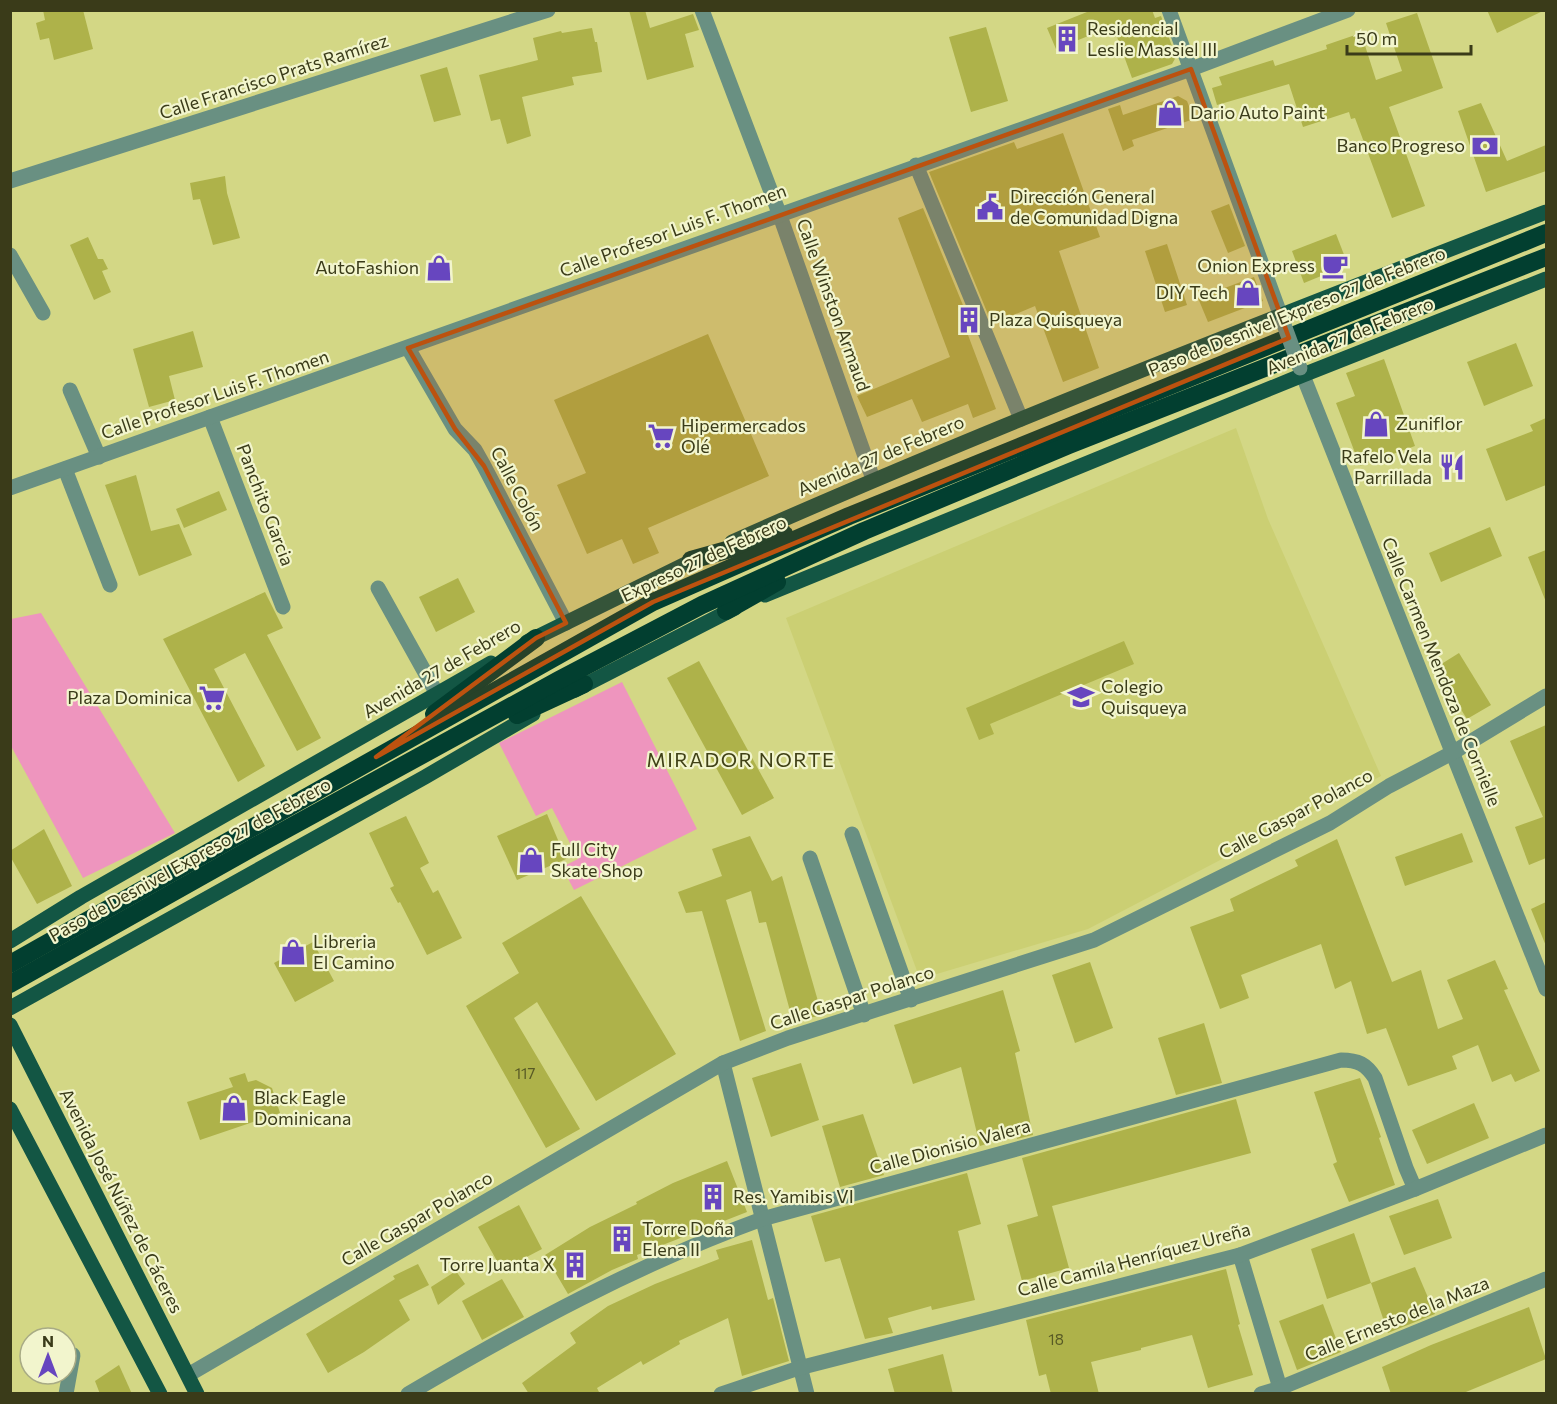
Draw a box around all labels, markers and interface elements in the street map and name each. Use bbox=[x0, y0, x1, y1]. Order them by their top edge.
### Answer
place label: Residencial Leslie Massiel III bbox=[1087, 17, 1217, 60]
scale bar bbox=[1347, 18, 1472, 56]
building icon: Residencial Leslie Massiel III bbox=[1052, 24, 1082, 54]
text: 50 m bbox=[1356, 27, 1397, 49]
street label: Calle Francisco Prats Ramírez bbox=[157, 29, 391, 123]
shop icon: Dario Auto Paint bbox=[1155, 98, 1185, 128]
place label: Dario Auto Paint bbox=[1190, 101, 1325, 123]
bank icon: Banco Progreso bbox=[1470, 131, 1500, 161]
place label: Banco Progreso bbox=[1337, 134, 1465, 156]
street label: Calle Profesor Luis F. Thomen bbox=[556, 179, 789, 281]
place label: Dirección General de Comunidad Digna bbox=[1010, 185, 1178, 228]
public building icon: Dirección General de Comunidad Digna bbox=[975, 192, 1005, 222]
street label: Calle Winston Armaud bbox=[792, 215, 875, 394]
street label: Paso de Desnivel Expreso 27 de Febrero bbox=[1145, 241, 1449, 381]
cafe icon: Onion Express bbox=[1320, 251, 1350, 281]
shop icon: AutoFashion bbox=[424, 253, 454, 283]
place label: Onion Express bbox=[1197, 254, 1315, 276]
place label: AutoFashion bbox=[315, 256, 419, 278]
shop icon: DIY Tech bbox=[1233, 278, 1263, 308]
place label: DIY Tech bbox=[1156, 281, 1228, 303]
street label: Avenida 27 de Febrero bbox=[1263, 291, 1437, 379]
building icon: Plaza Quisqueya bbox=[954, 305, 984, 335]
place label: Plaza Quisqueya bbox=[989, 308, 1122, 330]
street label: Calle Profesor Luis F. Thomen bbox=[98, 345, 332, 443]
shop icon: Zuniflor bbox=[1361, 409, 1391, 439]
street label: Avenida 27 de Febrero bbox=[794, 410, 967, 500]
place label: Zuniflor bbox=[1396, 412, 1463, 434]
place label: Hipermercados Olé bbox=[681, 414, 806, 457]
supermarket icon: Hipermercados Olé bbox=[646, 421, 676, 451]
street label: Panchito Garcia bbox=[233, 441, 299, 569]
street label: Calle Colón bbox=[486, 443, 549, 535]
place label: Rafelo Vela Parrillada bbox=[1341, 445, 1432, 488]
restaurant icon: Rafelo Vela Parrillada bbox=[1437, 452, 1467, 482]
street label: Expreso 27 de Febrero bbox=[617, 510, 790, 606]
street label: Calle Carmen Mendoza de Cornielle bbox=[1378, 534, 1506, 809]
street label: Avenida 27 de Febrero bbox=[359, 614, 524, 722]
place label: Colegio Quisqueya bbox=[1101, 675, 1187, 718]
school or university icon: Colegio Quisqueya bbox=[1066, 682, 1096, 712]
supermarket icon: Plaza Dominica bbox=[197, 683, 227, 713]
place label: Plaza Dominica bbox=[67, 686, 192, 708]
district label: MIRADOR NORTE bbox=[647, 747, 835, 771]
street label: Calle Gaspar Polanco bbox=[1215, 763, 1376, 863]
street label: Paso de Desnivel Expreso 27 de Febrero bbox=[45, 772, 334, 946]
place label: Full City Skate Shop bbox=[551, 838, 643, 881]
shop icon: Full City Skate Shop bbox=[516, 845, 546, 875]
place label: Libreria El Camino bbox=[313, 930, 395, 973]
shop icon: Libreria El Camino bbox=[278, 937, 308, 967]
street label: Calle Gaspar Polanco bbox=[767, 960, 936, 1034]
house number: 117 bbox=[515, 1064, 535, 1082]
street label: Avenida José Núñez de Cáceres bbox=[56, 1085, 188, 1317]
place label: Black Eagle Dominicana bbox=[254, 1086, 351, 1129]
shop icon: Black Eagle Dominicana bbox=[219, 1093, 249, 1123]
street label: Calle Dionisio Valera bbox=[867, 1114, 1033, 1178]
street label: Calle Gaspar Polanco bbox=[337, 1166, 496, 1270]
building icon: Res. Yamibis VI bbox=[698, 1182, 728, 1212]
place label: Res. Yamibis VI bbox=[733, 1185, 854, 1207]
place label: Torre Doña Elena II bbox=[642, 1217, 734, 1260]
street label: Calle Camila Henríquez Ureña bbox=[1015, 1217, 1253, 1301]
building icon: Torre Doña Elena II bbox=[607, 1224, 637, 1254]
building icon: Torre Juanta X bbox=[560, 1250, 590, 1280]
place label: Torre Juanta X bbox=[440, 1253, 555, 1275]
street label: Calle Ernesto de la Maza bbox=[1301, 1271, 1492, 1365]
north arrow bbox=[18, 1326, 78, 1386]
house number: 18 bbox=[1048, 1330, 1064, 1348]
text: N bbox=[42, 1331, 54, 1350]

